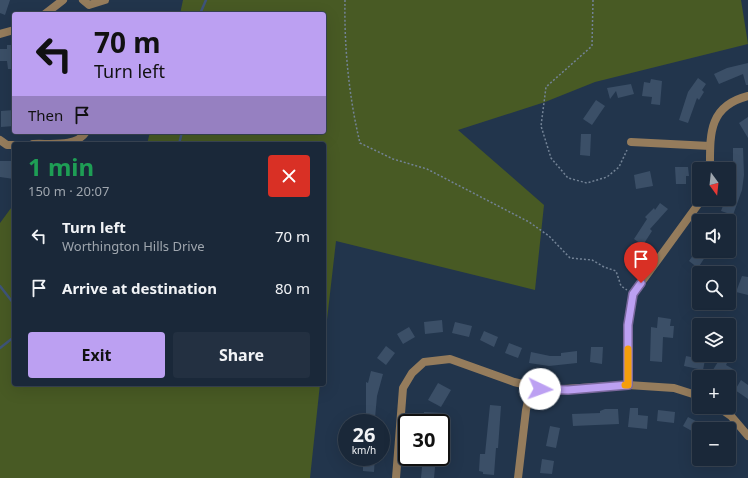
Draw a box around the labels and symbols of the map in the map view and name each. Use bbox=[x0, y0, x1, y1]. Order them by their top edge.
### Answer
north arrow bbox=[692, 162, 736, 206]
pin bbox=[624, 242, 658, 283]
position arrow bbox=[519, 368, 561, 410]
speed limit sign: 30 bbox=[398, 414, 450, 466]

